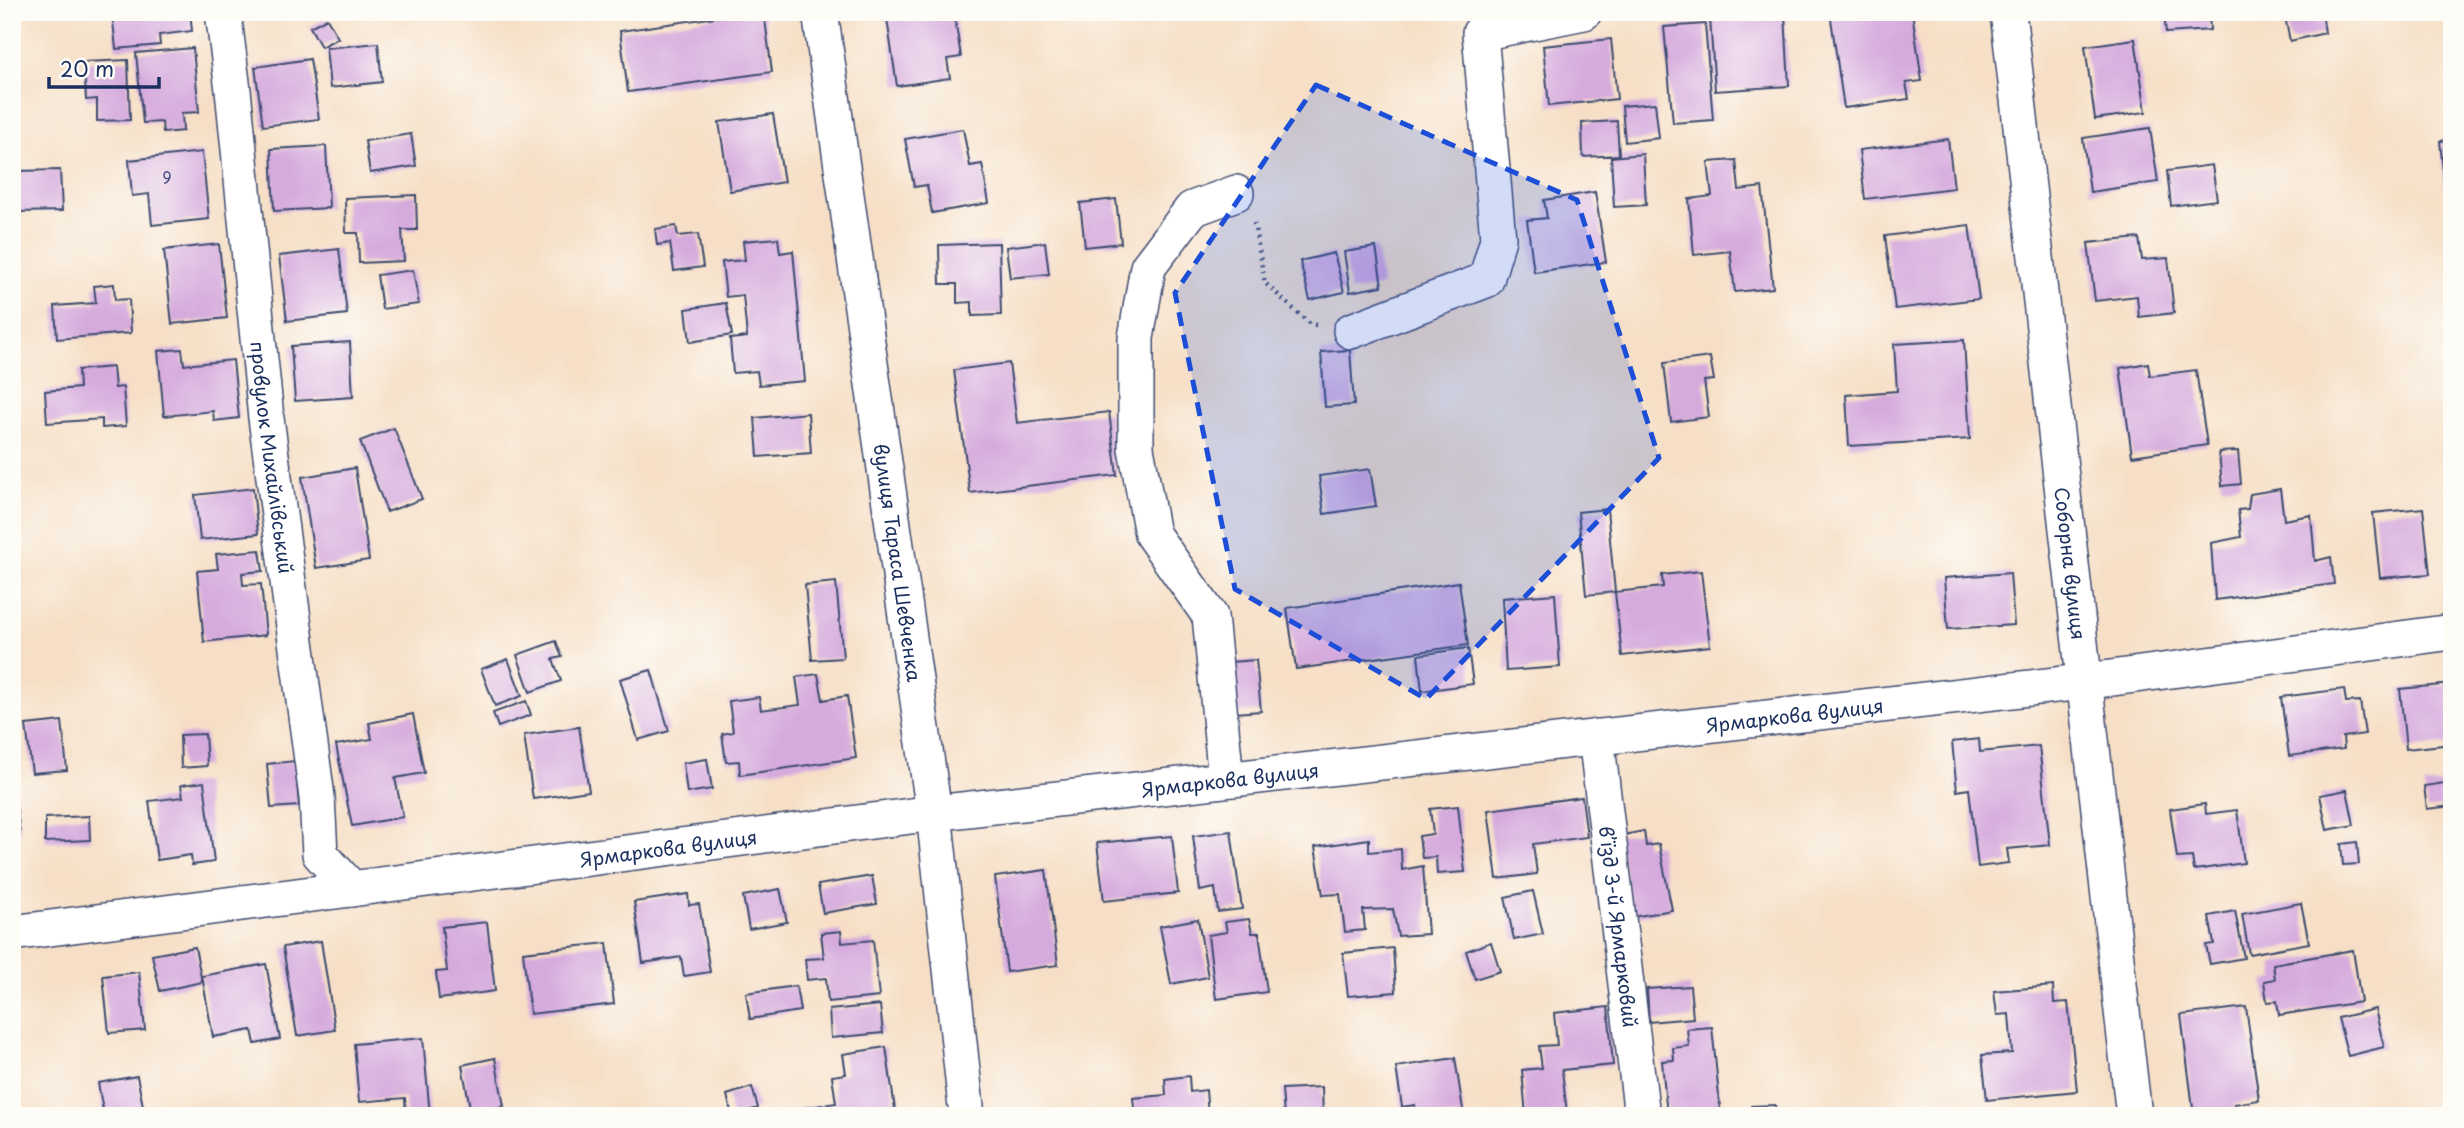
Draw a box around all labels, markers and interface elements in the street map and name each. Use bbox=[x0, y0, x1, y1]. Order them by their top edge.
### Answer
scale bar bbox=[49, 46, 159, 90]
text: 20 m bbox=[60, 52, 114, 84]
house number: 9 bbox=[162, 165, 172, 189]
street label: провулок Михайлівський bbox=[244, 340, 301, 575]
street label: вулиця Тараса Шевченка bbox=[868, 442, 929, 683]
street label: Соборна вулиця bbox=[2048, 486, 2094, 641]
street label: Ярмаркова вулиця bbox=[1704, 691, 1885, 739]
street label: Ярмаркова вулиця bbox=[1140, 755, 1320, 803]
street label: Ярмаркова вулиця bbox=[578, 822, 759, 873]
street label: в’їзд 3-й Ярмарковий bbox=[1593, 824, 1645, 1029]

